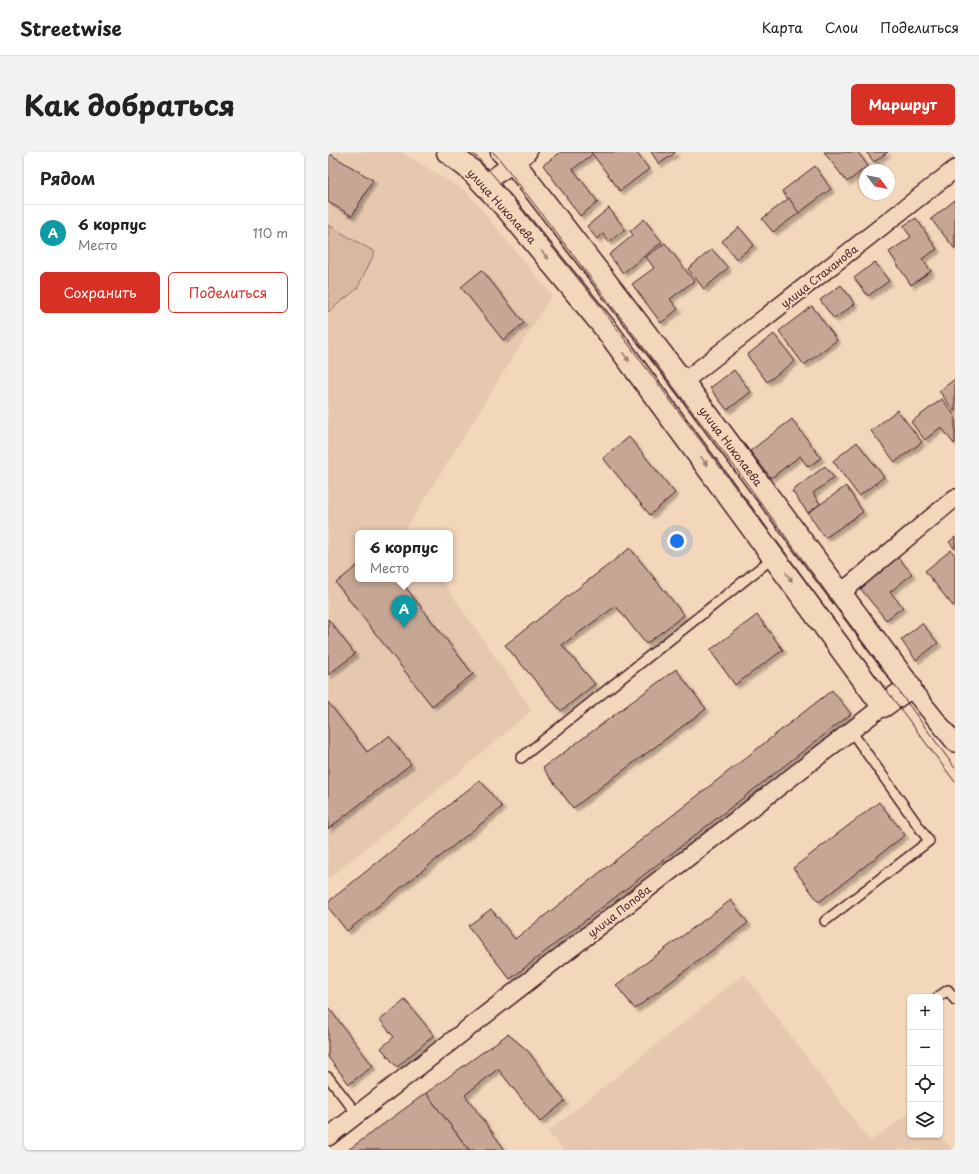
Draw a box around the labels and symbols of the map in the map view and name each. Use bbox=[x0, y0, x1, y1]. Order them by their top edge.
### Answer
street label: улица Николаева bbox=[463, 164, 541, 248]
north arrow bbox=[859, 164, 895, 200]
street label: улица Стаханова bbox=[777, 240, 861, 312]
one-way arrow bbox=[540, 250, 549, 261]
one-way arrow bbox=[622, 351, 630, 362]
street label: улица Николаева bbox=[695, 402, 767, 490]
one-way arrow bbox=[699, 456, 708, 467]
your location bbox=[667, 531, 687, 551]
one-way arrow bbox=[785, 572, 793, 583]
pin: A bbox=[391, 595, 417, 628]
street label: улица Попова bbox=[584, 881, 654, 941]

